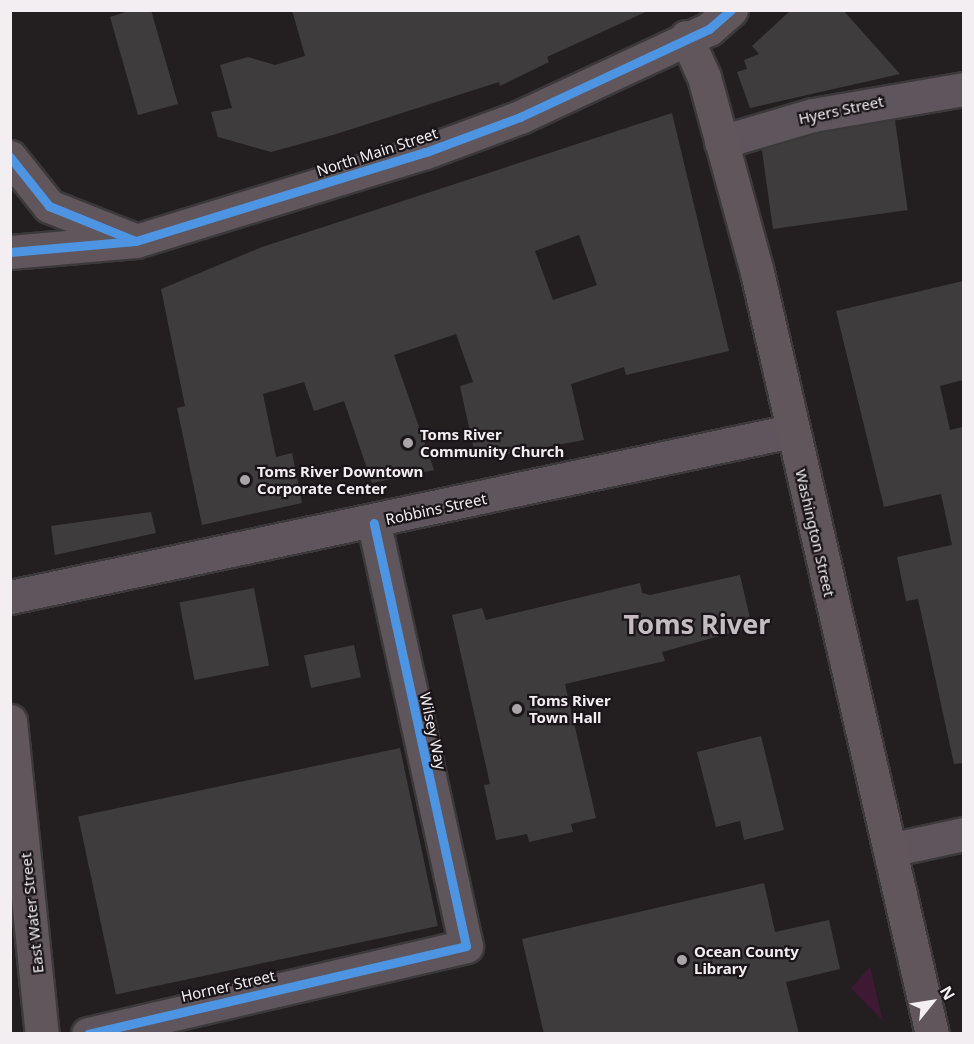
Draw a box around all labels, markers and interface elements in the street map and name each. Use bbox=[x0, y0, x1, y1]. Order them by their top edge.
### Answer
street label: Hyers Street bbox=[797, 92, 885, 128]
street label: North Main Street bbox=[314, 124, 440, 180]
place label: Toms River Community Church bbox=[420, 425, 564, 460]
marker: Toms River Community Church bbox=[401, 436, 415, 450]
place label: Toms River Downtown Corporate Center bbox=[257, 462, 423, 497]
street label: Washington Street bbox=[792, 467, 838, 599]
marker: Toms River Downtown Corporate Center bbox=[238, 473, 252, 487]
street label: Robbins Street bbox=[384, 489, 488, 529]
district label: Toms River bbox=[624, 608, 770, 640]
street label: Wilsey Way bbox=[416, 691, 450, 771]
place label: Toms River Town Hall bbox=[529, 691, 611, 726]
marker: Toms River Town Hall bbox=[510, 702, 524, 716]
street label: East Water Street bbox=[17, 852, 47, 974]
place label: Ocean County Library bbox=[694, 942, 799, 977]
marker: Ocean County Library bbox=[675, 953, 689, 967]
street label: Horner Street bbox=[179, 966, 277, 1006]
north arrow bbox=[902, 972, 962, 1032]
text: N bbox=[935, 982, 960, 1004]

